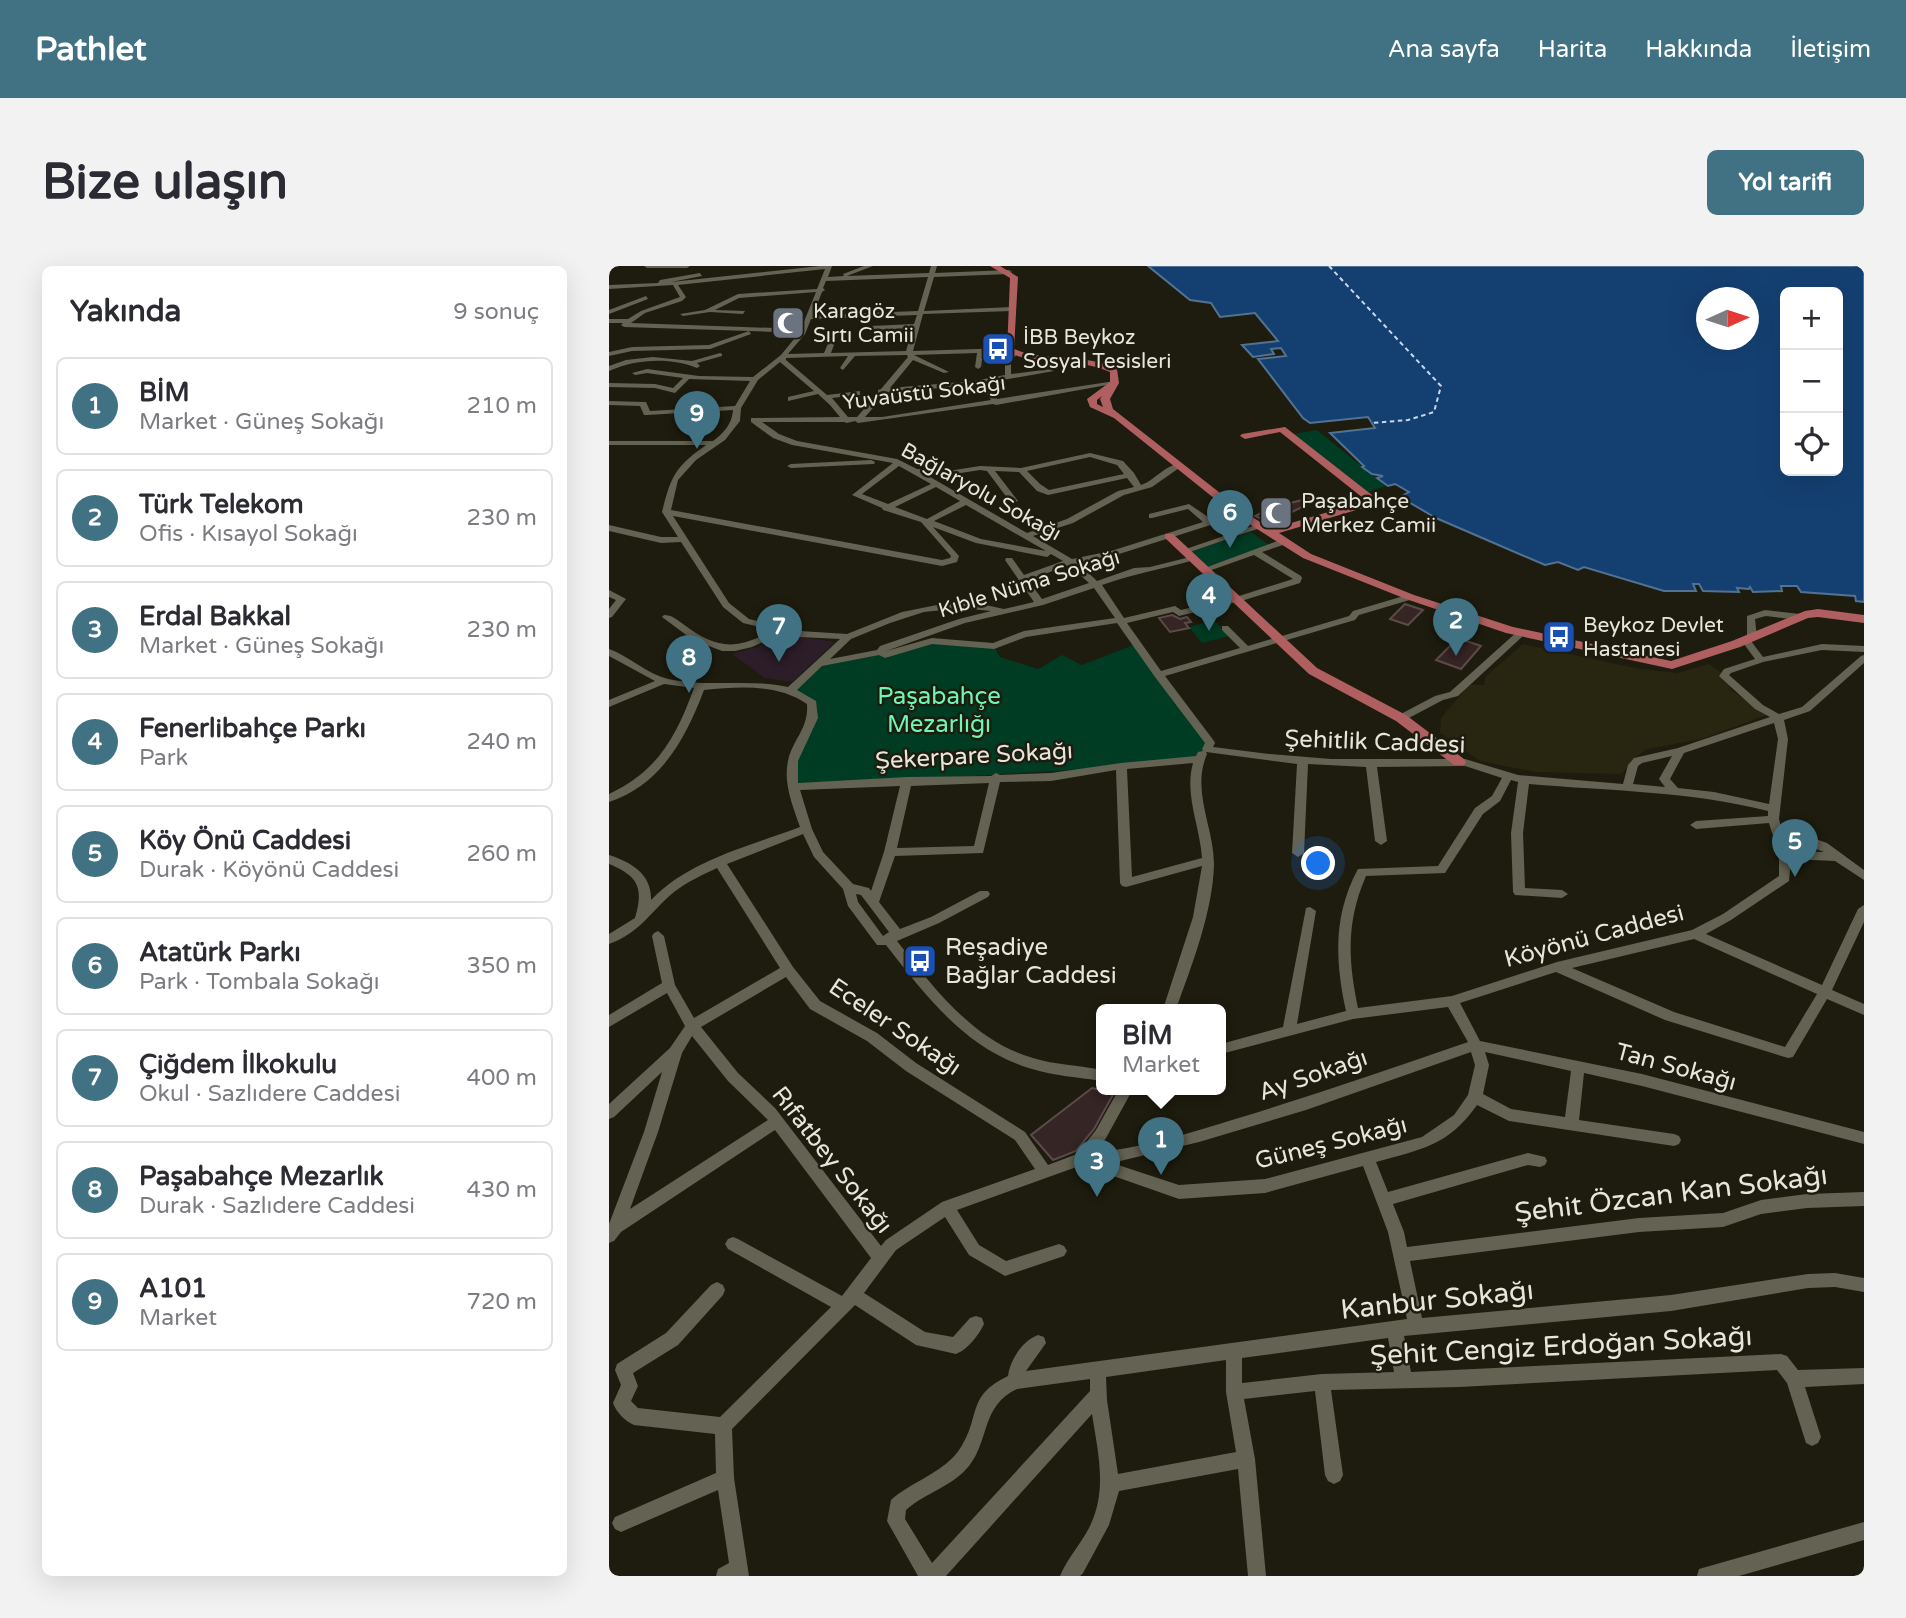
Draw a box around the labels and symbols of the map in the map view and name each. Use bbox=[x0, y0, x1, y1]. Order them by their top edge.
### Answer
north arrow bbox=[1696, 287, 1759, 350]
place label: Karagöz Sırtı Camii bbox=[813, 299, 914, 348]
mosque icon: Karagöz Sırtı Camii bbox=[769, 304, 807, 342]
place label: İBB Beykoz Sosyal Tesisleri bbox=[1023, 325, 1171, 374]
bus stop icon: İBB Beykoz Sosyal Tesisleri bbox=[979, 330, 1017, 368]
street label: Yuvaüstü Sokağı bbox=[841, 371, 1007, 415]
pin: 9 bbox=[674, 391, 720, 449]
street label: Bağlaryolu Sokağı bbox=[897, 438, 1065, 546]
place label: Paşabahçe Merkez Camii bbox=[1301, 489, 1436, 538]
pin: 6 bbox=[1207, 490, 1253, 548]
mosque icon: Paşabahçe Merkez Camii bbox=[1257, 494, 1295, 532]
street label: Kıble Nüma Sokağı bbox=[935, 545, 1123, 623]
pin: 4 bbox=[1186, 573, 1232, 631]
pin: 2 bbox=[1433, 598, 1479, 656]
pin: 7 bbox=[756, 604, 802, 662]
place label: Beykoz Devlet Hastanesi bbox=[1583, 613, 1724, 662]
bus stop icon: Beykoz Devlet Hastanesi bbox=[1540, 618, 1578, 656]
pin: 8 bbox=[666, 635, 712, 693]
park label: Paşabahçe Mezarlığı bbox=[877, 682, 1001, 739]
street label: Şehitlik Caddesi bbox=[1284, 724, 1466, 760]
street label: Şekerpare Sokağı bbox=[874, 736, 1074, 776]
pin: 5 bbox=[1772, 819, 1818, 877]
your location bbox=[1301, 846, 1335, 880]
street label: Köyönü Caddesi bbox=[1501, 898, 1687, 974]
place label: Reşadiye Bağlar Caddesi bbox=[945, 933, 1117, 990]
bus stop icon: Reşadiye Bağlar Caddesi bbox=[901, 942, 939, 980]
street label: Eceler Sokağı bbox=[823, 972, 967, 1082]
street label: Tan Sokağı bbox=[1612, 1037, 1740, 1097]
street label: Ay Sokağı bbox=[1255, 1043, 1371, 1107]
street label: Rıfatbey Sokağı bbox=[766, 1081, 898, 1239]
street label: Güneş Sokağı bbox=[1252, 1110, 1410, 1176]
pin: 1 bbox=[1138, 1117, 1184, 1175]
pin: 3 bbox=[1074, 1139, 1120, 1197]
street label: Şehit Özcan Kan Sokağı bbox=[1512, 1158, 1830, 1230]
street label: Kanbur Sokağı bbox=[1339, 1273, 1535, 1327]
street label: Şehit Cengiz Erdoğan Sokağı bbox=[1369, 1319, 1753, 1373]

